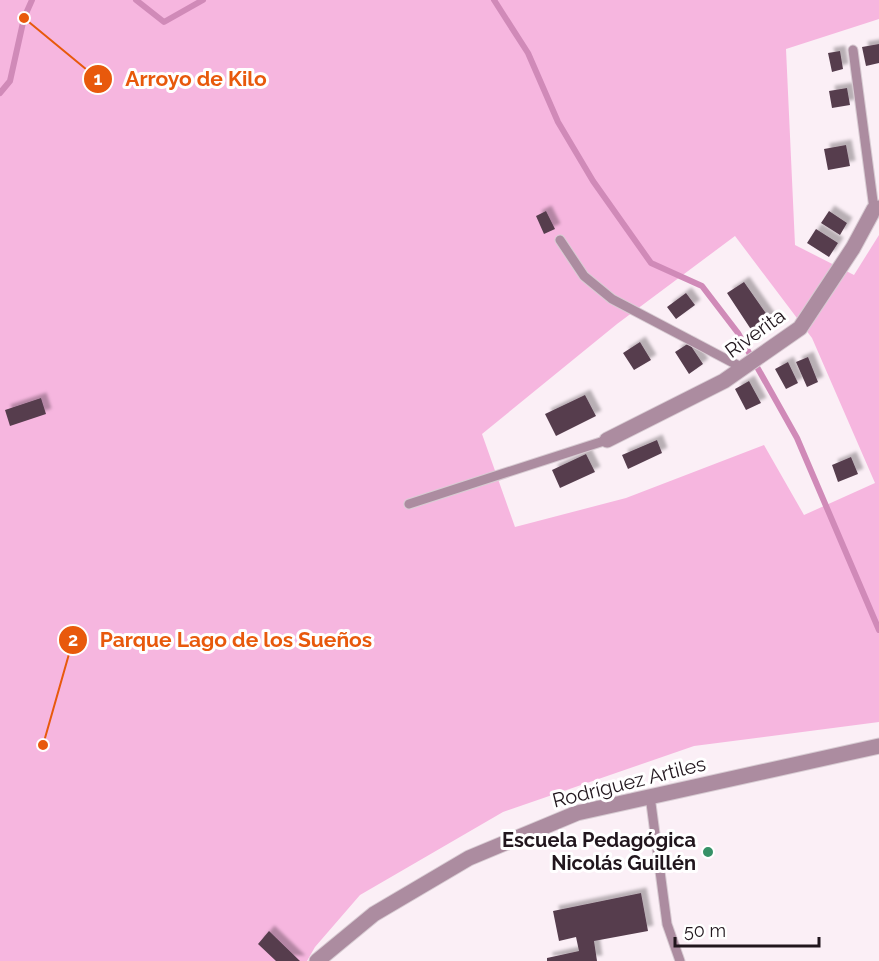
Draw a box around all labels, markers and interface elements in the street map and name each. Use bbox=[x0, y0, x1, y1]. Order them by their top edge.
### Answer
callout: Arroyo de Kilo bbox=[83, 59, 279, 98]
text: Arroyo de Kilo bbox=[125, 66, 267, 91]
text: 1 bbox=[94, 68, 103, 89]
street label: Riverita bbox=[720, 303, 790, 363]
callout: Parque Lago de los Sueños bbox=[58, 620, 384, 659]
text: Parque Lago de los Sueños bbox=[100, 627, 372, 652]
text: 2 bbox=[68, 629, 78, 650]
street label: Rodríguez Artiles bbox=[550, 751, 708, 813]
place label: Escuela Pedagógica Nicolás Guillén bbox=[502, 828, 696, 875]
marker: Escuela Pedagógica Nicolás Guillén bbox=[701, 845, 715, 859]
scale bar bbox=[675, 910, 819, 948]
text: 50 m bbox=[684, 920, 726, 941]

